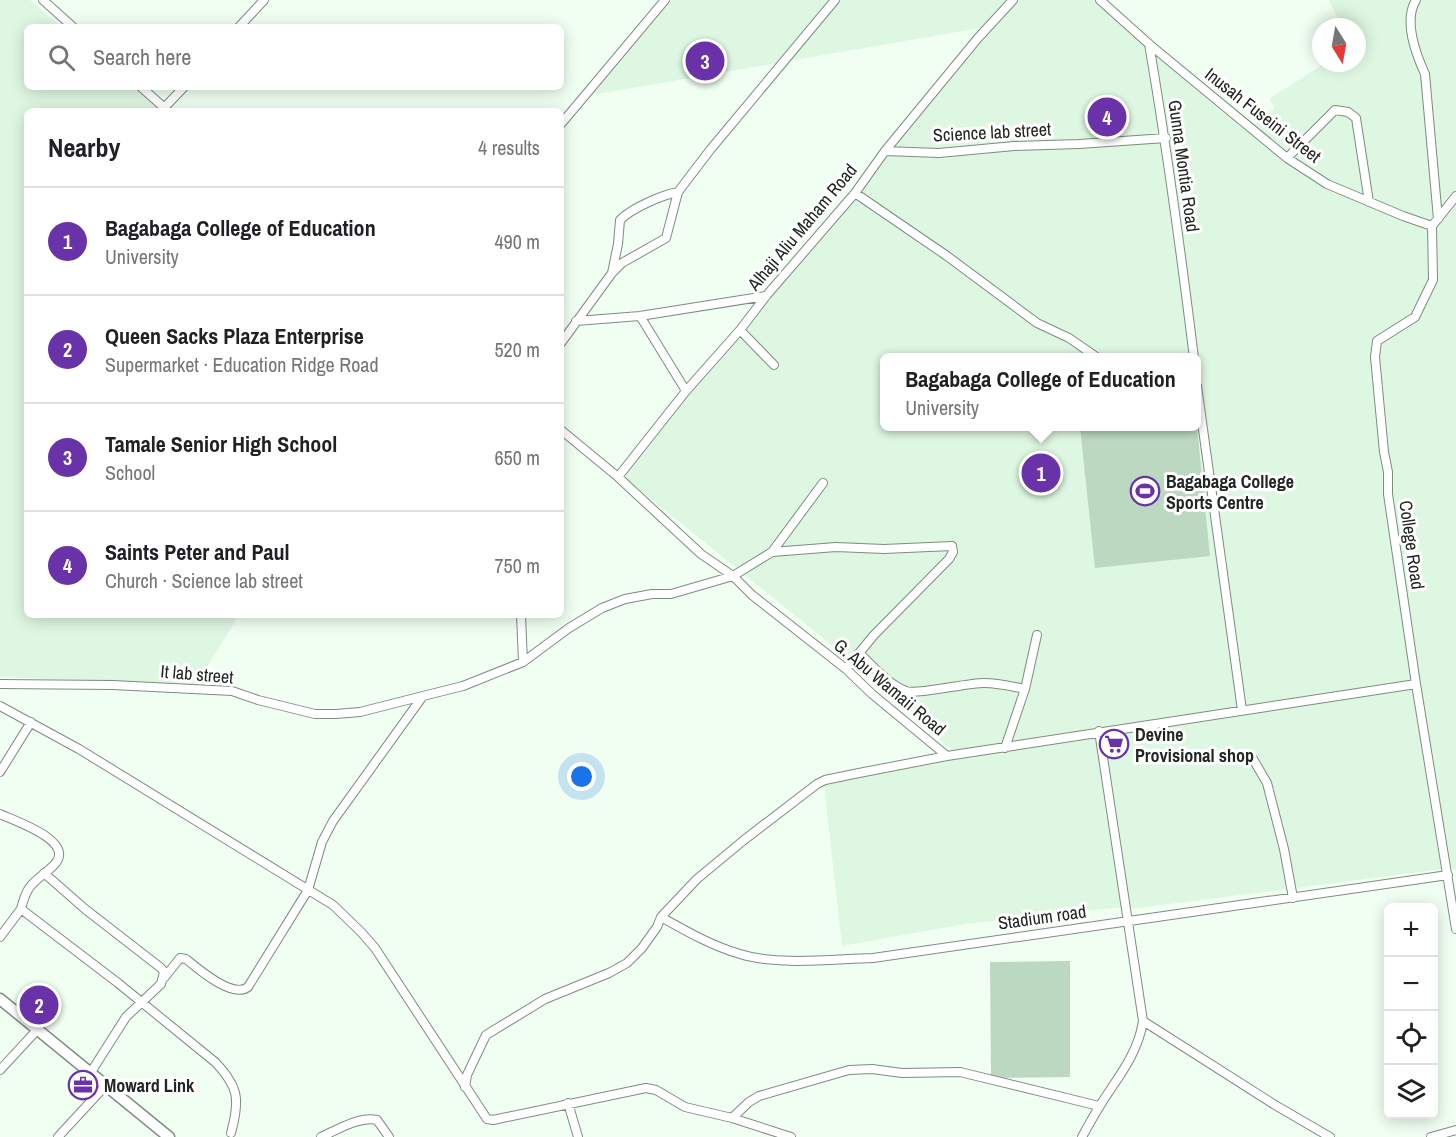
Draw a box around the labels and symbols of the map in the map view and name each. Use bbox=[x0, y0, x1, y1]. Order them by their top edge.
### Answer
north arrow bbox=[1312, 18, 1366, 72]
pin: 3 bbox=[686, 38, 724, 84]
street label: Inusah Fuseini Street bbox=[1200, 62, 1326, 168]
pin: 4 bbox=[1088, 94, 1126, 140]
street label: Gunna Montia Road bbox=[1162, 98, 1206, 234]
street label: Science lab street bbox=[932, 116, 1052, 148]
street label: Alhaji Aliu Maham Road bbox=[741, 158, 862, 296]
pin: 1 bbox=[1022, 450, 1060, 496]
place label: Bagabaga College Sports Centre bbox=[1166, 469, 1294, 515]
sports icon: Bagabaga College Sports Centre bbox=[1129, 475, 1161, 507]
street label: College Road bbox=[1393, 499, 1431, 591]
street label: G. Abu Wamaii Road bbox=[829, 633, 951, 741]
street label: It lab street bbox=[160, 658, 234, 690]
place label: Devine Provisional shop bbox=[1135, 722, 1254, 768]
supermarket icon: Devine Provisional shop bbox=[1098, 728, 1130, 760]
your location bbox=[567, 762, 596, 791]
street label: Stadium road bbox=[996, 898, 1088, 936]
pin: 2 bbox=[20, 982, 58, 1028]
office icon: Moward Link bbox=[67, 1069, 99, 1101]
place label: Moward Link bbox=[104, 1073, 195, 1098]

